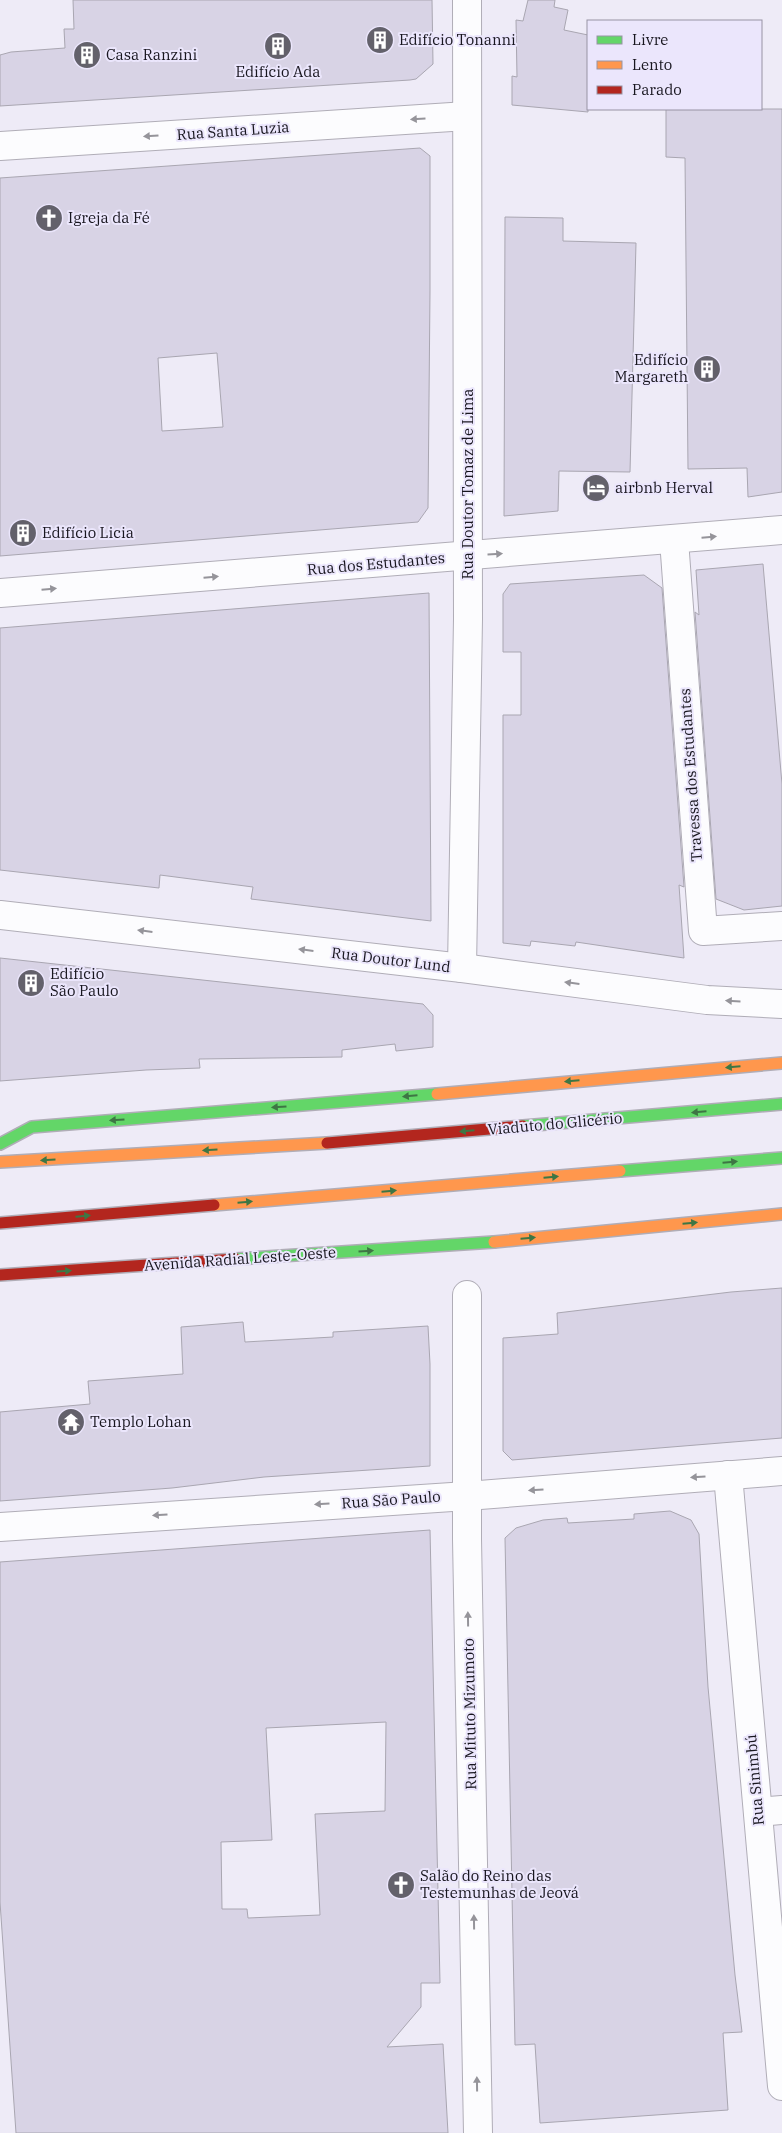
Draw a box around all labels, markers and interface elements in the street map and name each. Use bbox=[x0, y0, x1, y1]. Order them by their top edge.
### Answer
legend bbox=[587, 20, 762, 110]
building icon: Edifício Tonanni bbox=[365, 25, 395, 55]
place label: Edifício Tonanni bbox=[399, 30, 516, 49]
text: Livre bbox=[632, 30, 668, 49]
building icon: Edifício Ada bbox=[263, 31, 293, 61]
building icon: Casa Ranzini bbox=[72, 40, 102, 70]
place label: Casa Ranzini bbox=[106, 45, 198, 64]
text: Lento bbox=[632, 55, 672, 74]
place label: Edifício Ada bbox=[235, 62, 321, 81]
text: Parado bbox=[632, 80, 682, 99]
one-way arrow bbox=[410, 115, 426, 123]
street label: Rua Santa Luzia bbox=[176, 117, 290, 144]
one-way arrow bbox=[143, 133, 159, 141]
church icon: Igreja da Fé bbox=[34, 203, 64, 233]
place label: Igreja da Fé bbox=[68, 208, 150, 227]
place label: Edifício Margareth bbox=[614, 350, 688, 386]
building icon: Edifício Margareth bbox=[692, 354, 722, 384]
street label: Rua Doutor Tomaz de Lima bbox=[458, 388, 477, 580]
hotel icon: airbnb Herval bbox=[581, 473, 611, 503]
place label: airbnb Herval bbox=[615, 478, 713, 497]
building icon: Edifício Licia bbox=[8, 518, 38, 548]
place label: Edifício Licia bbox=[42, 523, 134, 542]
one-way arrow bbox=[701, 532, 717, 540]
street label: Rua dos Estudantes bbox=[306, 548, 446, 579]
one-way arrow bbox=[487, 550, 503, 558]
one-way arrow bbox=[203, 572, 219, 580]
one-way arrow bbox=[41, 585, 57, 593]
street label: Travessa dos Estudantes bbox=[675, 688, 706, 862]
one-way arrow bbox=[137, 927, 153, 935]
street label: Rua Doutor Lund bbox=[330, 943, 452, 976]
one-way arrow bbox=[298, 946, 314, 954]
place label: Edifício São Paulo bbox=[50, 964, 118, 1000]
building icon: Edifício São Paulo bbox=[16, 968, 46, 998]
one-way arrow bbox=[564, 978, 580, 986]
one-way arrow bbox=[725, 997, 741, 1005]
one-way arrow bbox=[725, 1063, 741, 1071]
one-way arrow bbox=[563, 1078, 579, 1086]
one-way arrow bbox=[401, 1092, 417, 1100]
one-way arrow bbox=[271, 1104, 287, 1112]
street label: Viaduto do Glicério bbox=[487, 1108, 623, 1139]
one-way arrow bbox=[690, 1108, 706, 1116]
one-way arrow bbox=[109, 1116, 125, 1124]
one-way arrow bbox=[459, 1128, 475, 1136]
one-way arrow bbox=[202, 1147, 218, 1155]
one-way arrow bbox=[40, 1156, 56, 1164]
one-way arrow bbox=[723, 1158, 739, 1166]
one-way arrow bbox=[543, 1173, 559, 1181]
one-way arrow bbox=[381, 1186, 397, 1194]
one-way arrow bbox=[238, 1198, 254, 1206]
one-way arrow bbox=[76, 1212, 92, 1220]
one-way arrow bbox=[682, 1219, 698, 1227]
one-way arrow bbox=[521, 1234, 537, 1242]
street label: Avenida Radial Leste-Oeste bbox=[143, 1242, 337, 1275]
one-way arrow bbox=[358, 1246, 374, 1254]
one-way arrow bbox=[56, 1267, 72, 1275]
temple icon: Templo Lohan bbox=[56, 1407, 86, 1437]
place label: Templo Lohan bbox=[90, 1412, 192, 1431]
one-way arrow bbox=[690, 1474, 706, 1482]
one-way arrow bbox=[528, 1486, 544, 1494]
street label: Rua São Paulo bbox=[341, 1487, 441, 1512]
one-way arrow bbox=[314, 1501, 330, 1509]
one-way arrow bbox=[152, 1512, 168, 1520]
one-way arrow bbox=[464, 1611, 472, 1627]
street label: Rua Mituto Mizumoto bbox=[459, 1638, 480, 1790]
street label: Rua Sinimbú bbox=[741, 1734, 768, 1826]
place label: Salão do Reino das Testemunhas de Jeová bbox=[420, 1866, 579, 1902]
church icon: Salão do Reino das Testemunhas de Jeová bbox=[386, 1870, 416, 1900]
one-way arrow bbox=[470, 1914, 478, 1930]
one-way arrow bbox=[473, 2076, 481, 2092]

